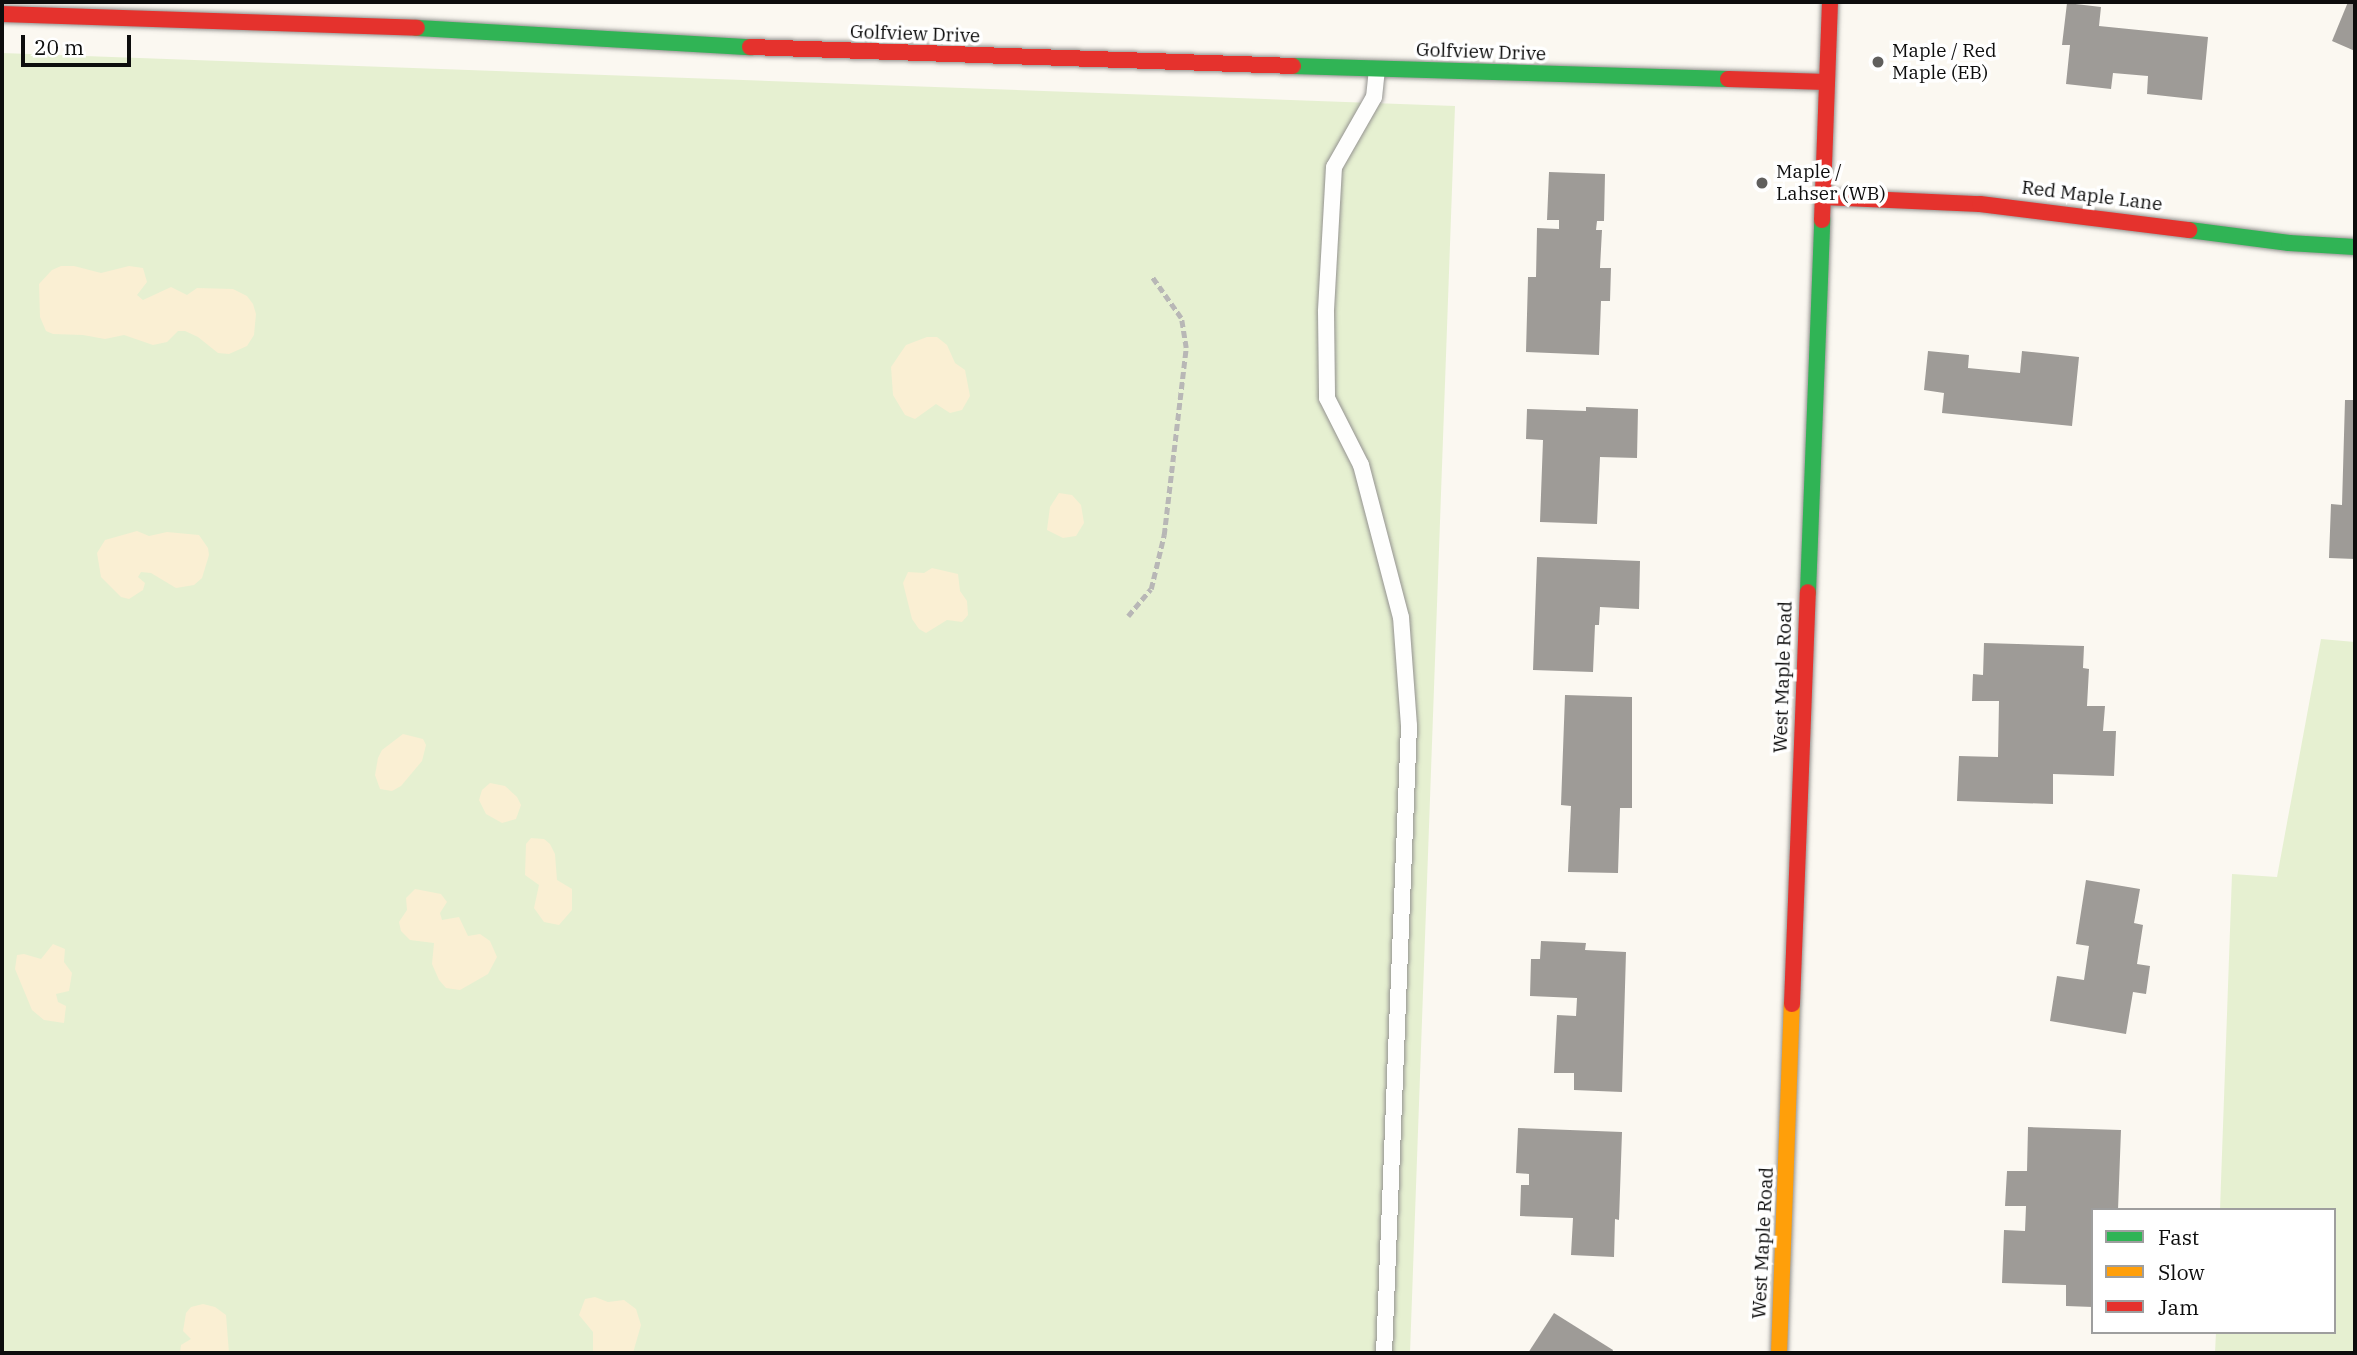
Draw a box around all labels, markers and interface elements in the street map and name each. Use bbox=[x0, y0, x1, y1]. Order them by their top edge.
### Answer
street label: Golfview Drive bbox=[850, 20, 980, 48]
scale bar bbox=[24, 21, 135, 65]
text: 20 m bbox=[34, 33, 84, 61]
street label: Golfview Drive bbox=[1416, 38, 1546, 66]
place label: Maple / Red Maple (EB) bbox=[1892, 40, 1997, 84]
marker: Maple / Red Maple (EB) bbox=[1870, 54, 1886, 70]
place label: Maple / Lahser (WB) bbox=[1776, 161, 1886, 205]
marker: Maple / Lahser (WB) bbox=[1754, 175, 1770, 191]
street label: Red Maple Lane bbox=[2020, 176, 2164, 216]
street label: West Maple Road bbox=[1769, 601, 1797, 753]
street label: West Maple Road bbox=[1748, 1166, 1778, 1320]
legend bbox=[2091, 1208, 2336, 1334]
text: Fast bbox=[2158, 1223, 2199, 1251]
text: Slow bbox=[2158, 1258, 2205, 1286]
text: Jam bbox=[2158, 1293, 2199, 1321]

